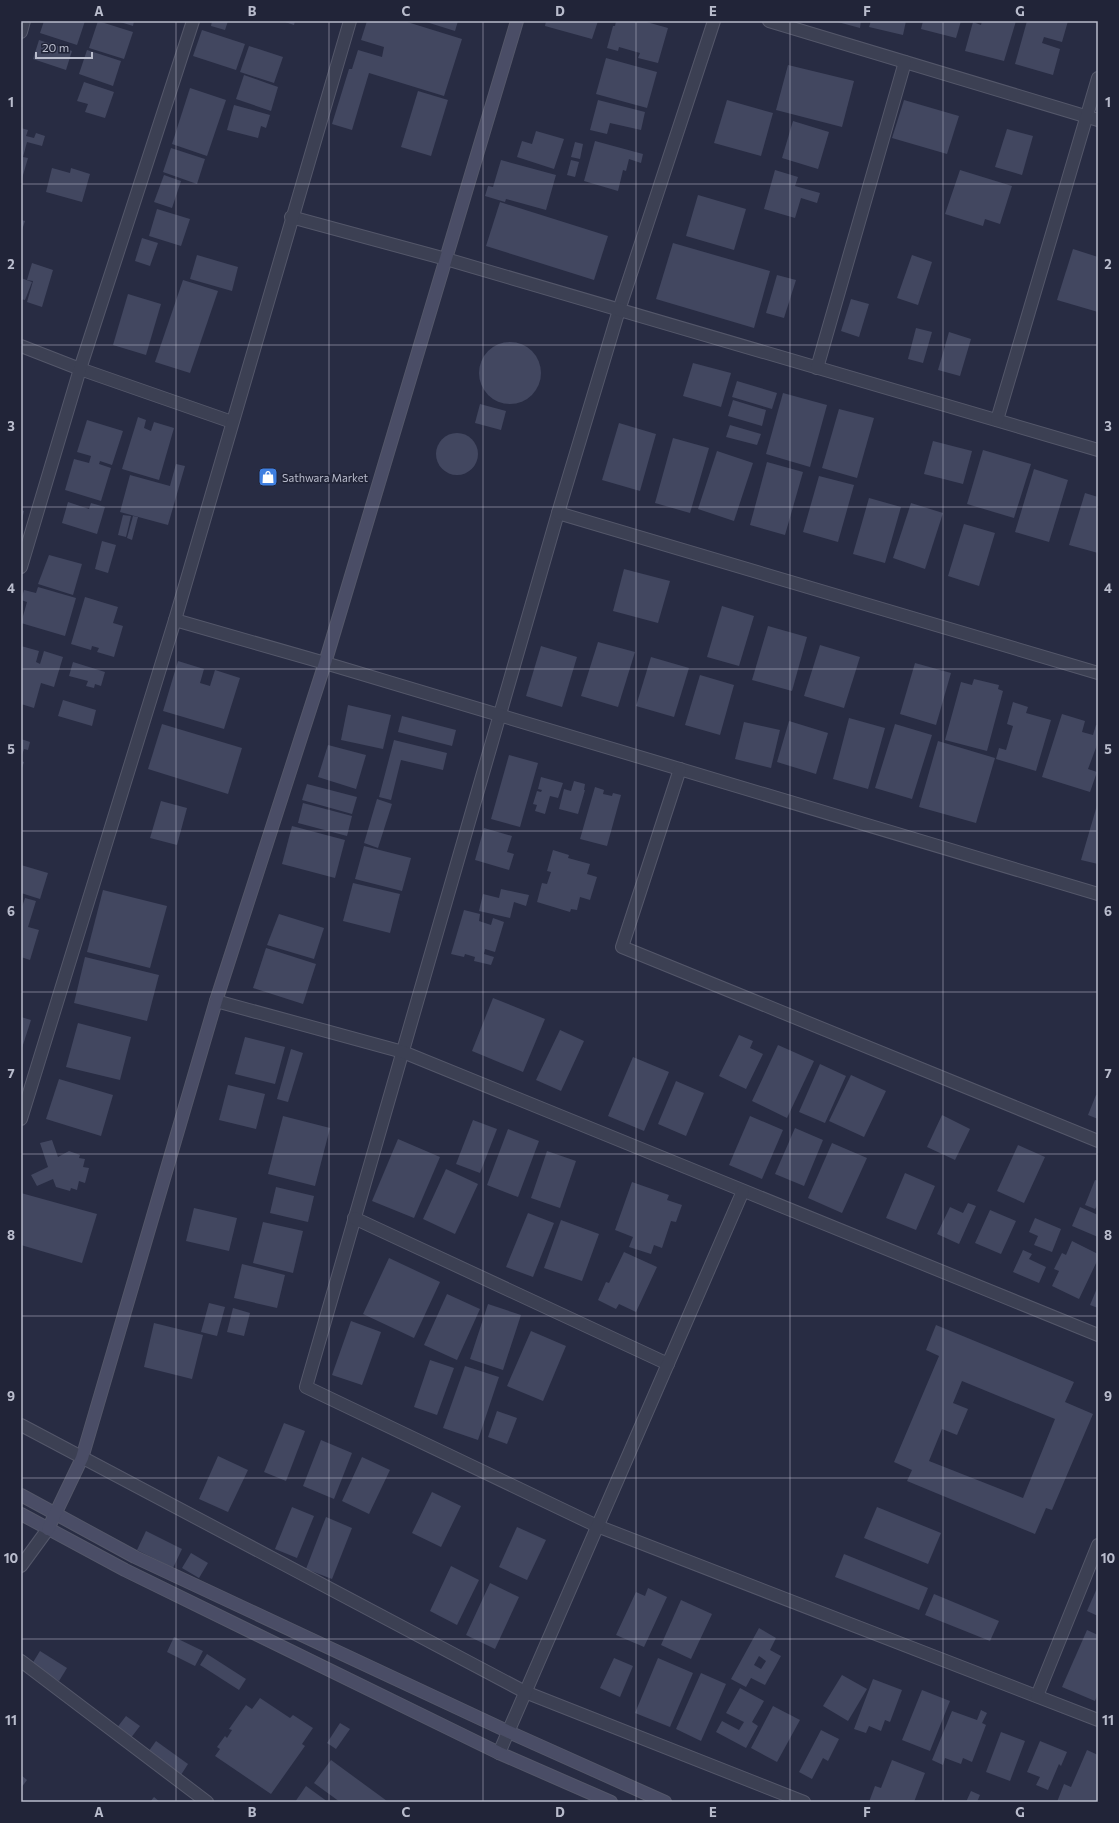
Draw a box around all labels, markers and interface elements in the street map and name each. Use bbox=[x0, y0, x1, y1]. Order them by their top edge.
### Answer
text: A bbox=[94, 3, 104, 19]
text: B bbox=[248, 3, 257, 19]
text: C bbox=[402, 3, 411, 19]
text: D bbox=[555, 3, 565, 19]
text: E bbox=[709, 3, 717, 19]
text: F bbox=[863, 3, 871, 19]
text: G bbox=[1015, 3, 1025, 19]
scale bar bbox=[36, 34, 92, 60]
text: 20 m bbox=[42, 40, 69, 54]
text: 1 bbox=[8, 94, 14, 110]
text: 1 bbox=[1105, 94, 1111, 110]
text: 2 bbox=[7, 256, 15, 272]
text: 2 bbox=[1104, 256, 1112, 272]
text: 3 bbox=[7, 418, 15, 434]
text: 3 bbox=[1104, 418, 1112, 434]
shop icon: Sathwara Market bbox=[257, 466, 279, 488]
place label: Sathwara Market bbox=[282, 471, 368, 484]
text: 4 bbox=[7, 580, 15, 596]
text: 4 bbox=[1104, 580, 1112, 596]
text: 5 bbox=[7, 741, 15, 757]
text: 5 bbox=[1104, 741, 1112, 757]
text: 6 bbox=[7, 903, 15, 919]
text: 6 bbox=[1104, 903, 1112, 919]
text: 7 bbox=[7, 1065, 15, 1081]
text: 7 bbox=[1104, 1065, 1112, 1081]
text: 8 bbox=[7, 1227, 15, 1243]
text: 8 bbox=[1104, 1227, 1112, 1243]
text: 9 bbox=[7, 1388, 15, 1404]
text: 9 bbox=[1104, 1388, 1112, 1404]
text: 10 bbox=[4, 1550, 19, 1566]
text: 10 bbox=[1101, 1550, 1116, 1566]
text: 11 bbox=[5, 1712, 17, 1728]
text: 11 bbox=[1102, 1712, 1114, 1728]
text: A bbox=[94, 1804, 104, 1820]
text: B bbox=[248, 1804, 257, 1820]
text: C bbox=[402, 1804, 411, 1820]
text: D bbox=[555, 1804, 565, 1820]
text: E bbox=[709, 1804, 717, 1820]
text: F bbox=[863, 1804, 871, 1820]
text: G bbox=[1015, 1804, 1025, 1820]

